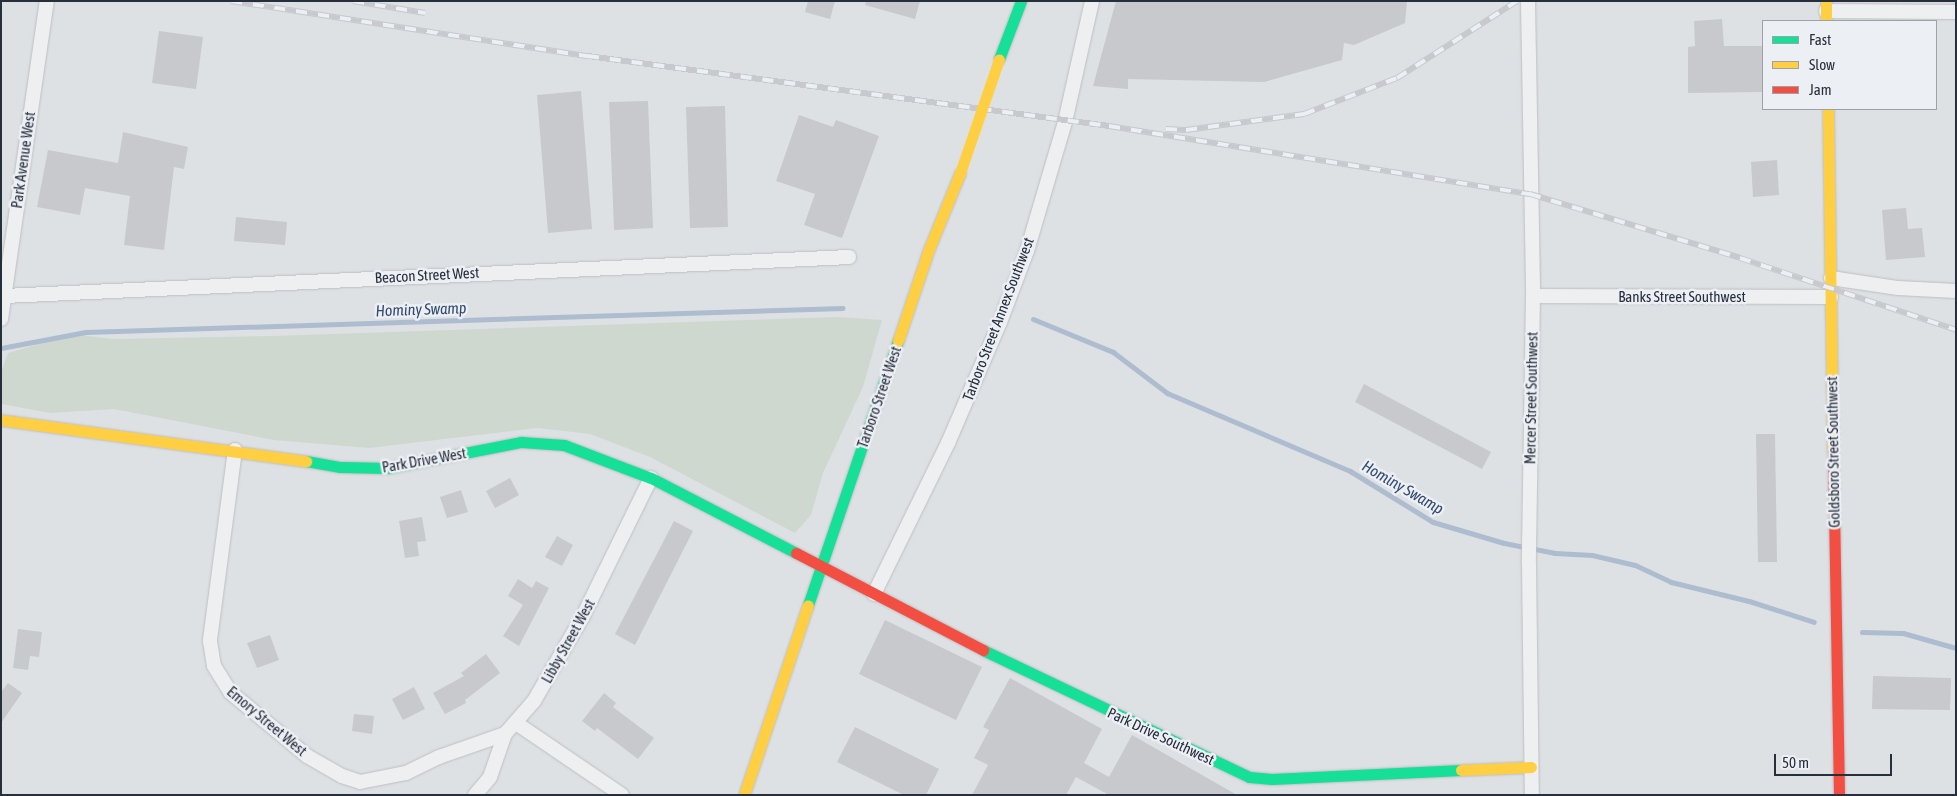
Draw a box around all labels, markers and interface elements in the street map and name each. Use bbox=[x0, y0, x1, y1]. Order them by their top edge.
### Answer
legend bbox=[1762, 20, 1937, 110]
text: Fast bbox=[1809, 31, 1831, 48]
text: Slow bbox=[1809, 56, 1835, 73]
text: Jam bbox=[1809, 81, 1832, 98]
street label: Park Avenue West bbox=[7, 110, 39, 210]
street label: Tarboro Street Annex Southwest bbox=[958, 235, 1038, 403]
street label: Beacon Street West bbox=[374, 263, 480, 287]
street label: Banks Street Southwest bbox=[1618, 288, 1746, 306]
water label: Hominy Swamp bbox=[375, 298, 467, 320]
street label: Mercer Street Southwest bbox=[1521, 332, 1541, 464]
street label: Tarboro Street West bbox=[853, 344, 905, 450]
street label: Goldsboro Street Southwest bbox=[1823, 376, 1843, 528]
street label: Park Drive West bbox=[381, 444, 467, 476]
water label: Hominy Swamp bbox=[1359, 456, 1447, 518]
street label: Libby Street West bbox=[537, 596, 599, 686]
street label: Emory Street West bbox=[223, 682, 311, 760]
street label: Park Drive Southwest bbox=[1105, 703, 1217, 769]
scale bar bbox=[1777, 744, 1894, 776]
text: 50 m bbox=[1782, 754, 1809, 771]

